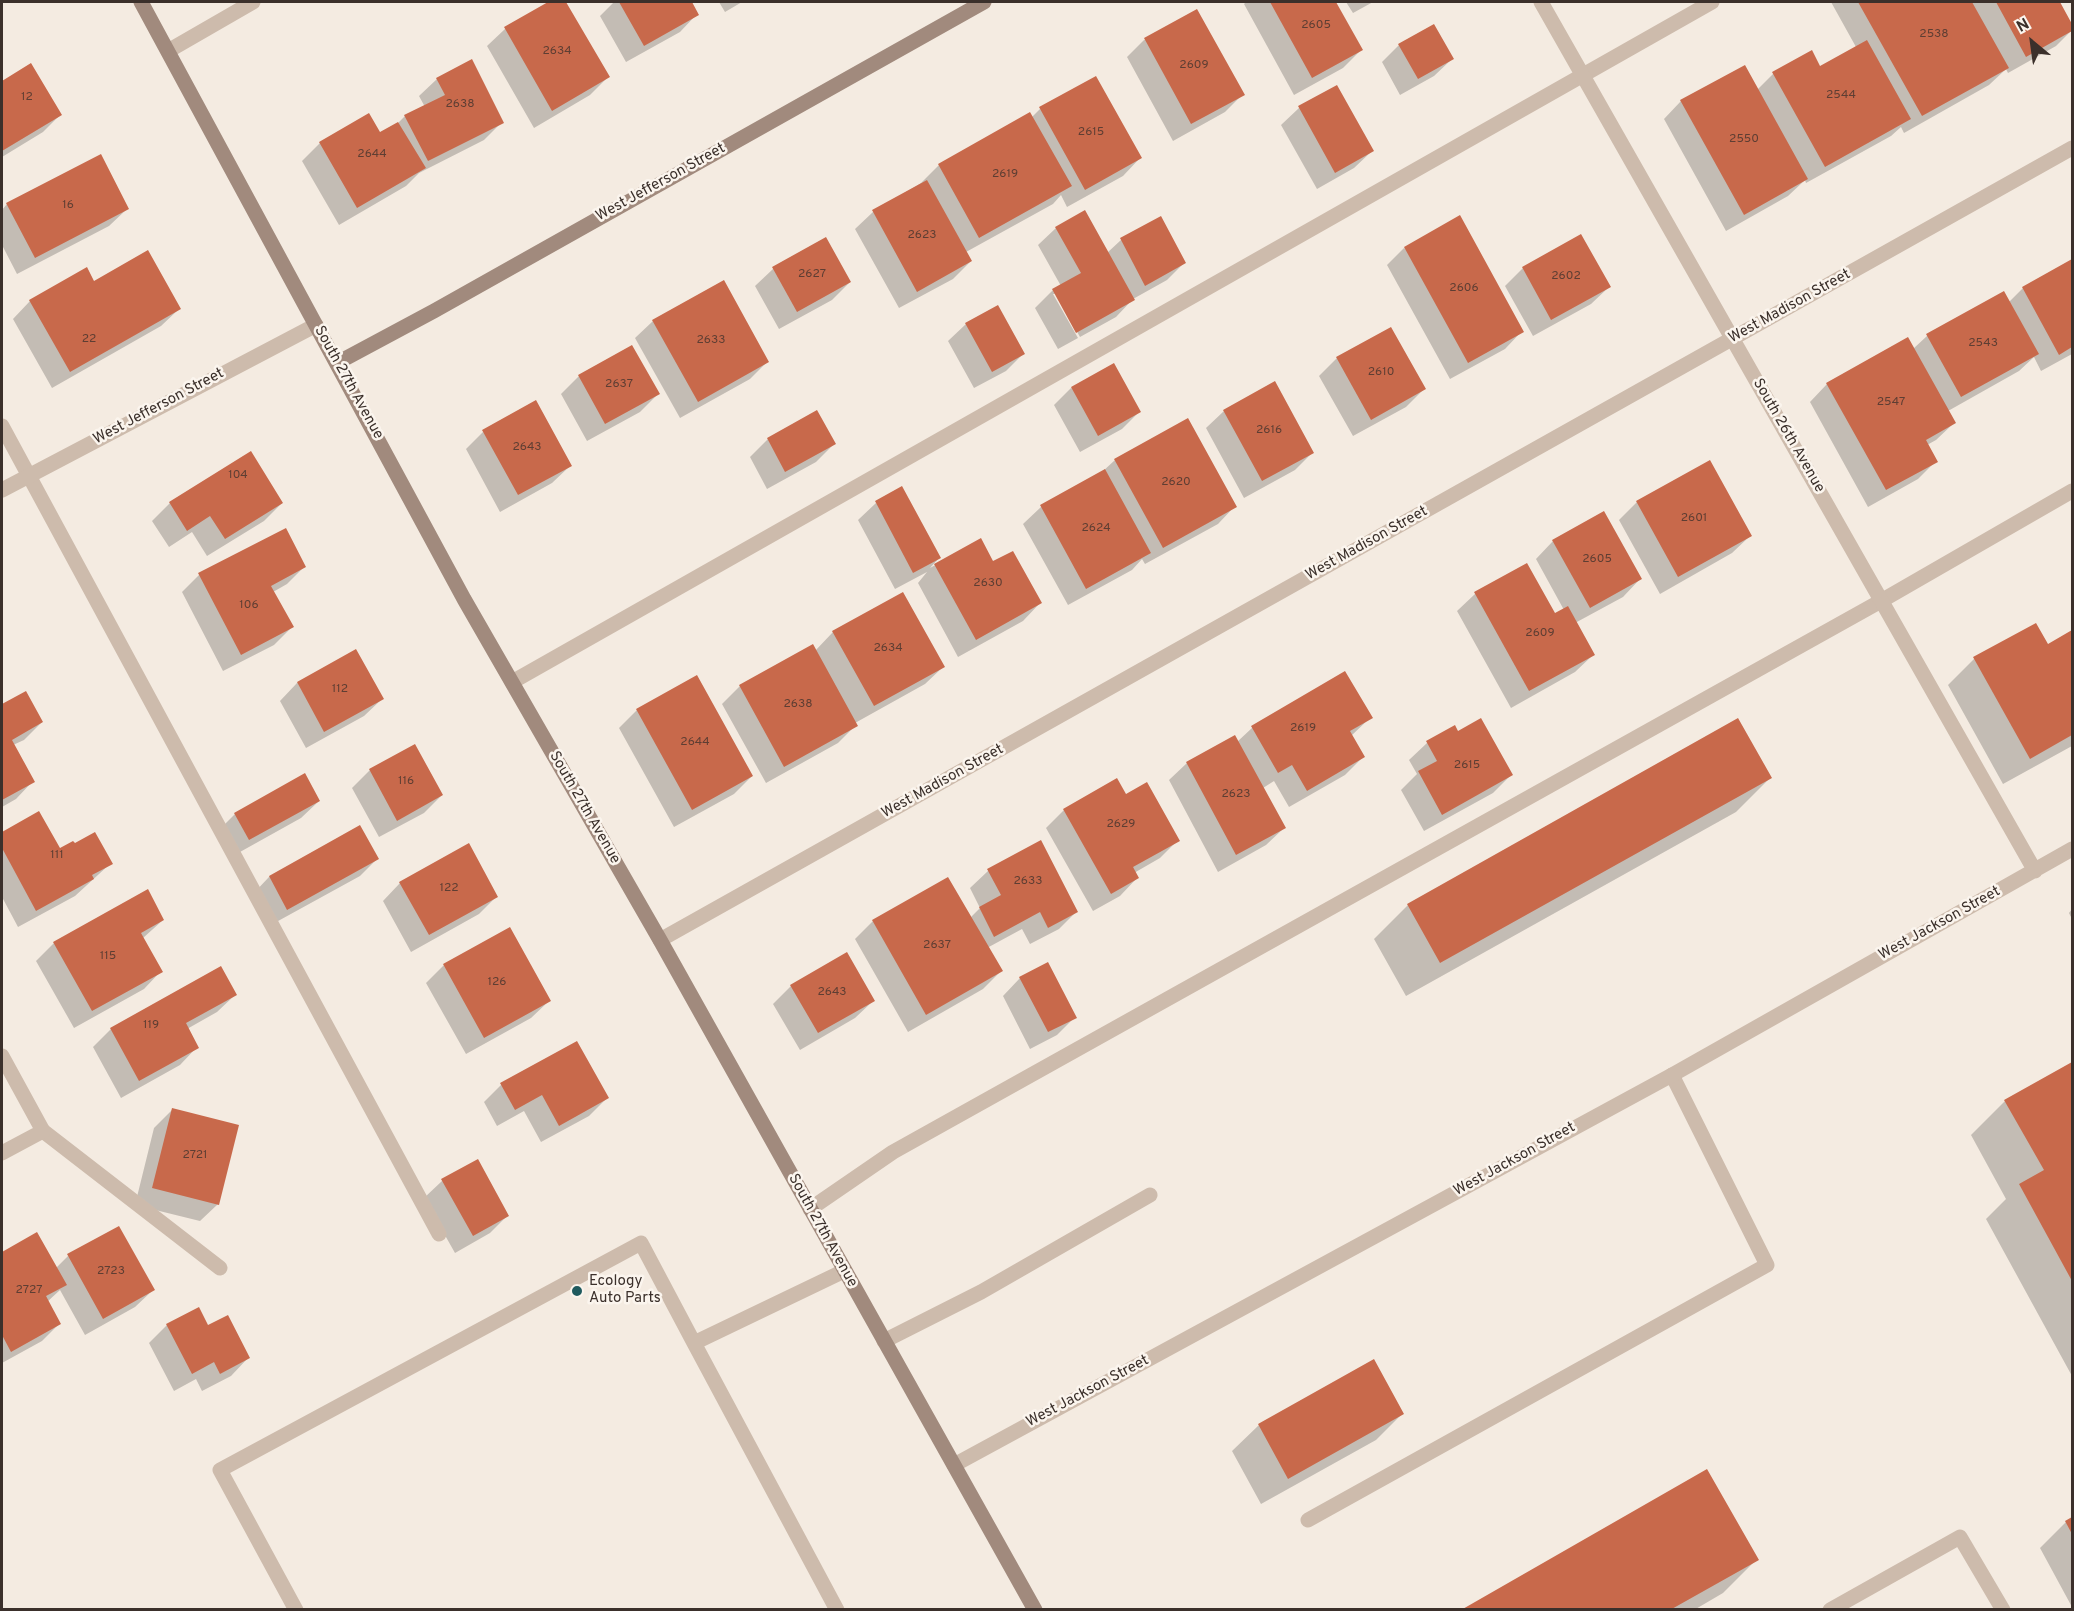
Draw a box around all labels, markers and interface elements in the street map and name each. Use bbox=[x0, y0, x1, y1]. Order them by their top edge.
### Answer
north arrow bbox=[2002, 12, 2062, 72]
text: N bbox=[2013, 15, 2033, 38]
house number: 2605 bbox=[1301, 19, 1331, 33]
house number: 2538 bbox=[1919, 28, 1949, 42]
house number: 2634 bbox=[542, 45, 572, 59]
house number: 2609 bbox=[1179, 59, 1209, 73]
house number: 2544 bbox=[1826, 89, 1856, 103]
house number: 12 bbox=[21, 91, 33, 105]
house number: 2638 bbox=[445, 98, 475, 112]
house number: 2615 bbox=[1078, 126, 1104, 140]
house number: 2550 bbox=[1729, 133, 1759, 147]
street label: West Jefferson Street bbox=[593, 140, 729, 226]
house number: 2644 bbox=[357, 148, 387, 162]
house number: 2619 bbox=[992, 168, 1018, 182]
house number: 16 bbox=[62, 199, 74, 213]
house number: 2623 bbox=[907, 229, 937, 243]
street label: West Madison Street bbox=[1726, 266, 1854, 348]
house number: 2627 bbox=[798, 268, 826, 282]
house number: 2602 bbox=[1551, 270, 1581, 284]
house number: 2606 bbox=[1449, 282, 1479, 296]
street label: South 27th Avenue bbox=[309, 323, 387, 443]
house number: 22 bbox=[82, 333, 96, 347]
house number: 2633 bbox=[697, 334, 725, 348]
house number: 2543 bbox=[1968, 337, 1998, 351]
street label: West Jefferson Street bbox=[91, 365, 227, 449]
house number: 2610 bbox=[1368, 366, 1394, 380]
street label: South 26th Avenue bbox=[1748, 376, 1828, 496]
house number: 2637 bbox=[605, 378, 633, 392]
house number: 2547 bbox=[1877, 396, 1905, 410]
house number: 2616 bbox=[1256, 424, 1282, 438]
house number: 2643 bbox=[512, 441, 542, 455]
house number: 104 bbox=[228, 469, 248, 483]
house number: 2620 bbox=[1161, 476, 1191, 490]
street label: West Madison Street bbox=[1303, 503, 1431, 585]
house number: 2601 bbox=[1681, 512, 1707, 526]
house number: 2624 bbox=[1081, 522, 1111, 536]
house number: 2605 bbox=[1582, 553, 1612, 567]
house number: 2630 bbox=[973, 577, 1003, 591]
house number: 106 bbox=[239, 599, 259, 613]
house number: 2609 bbox=[1525, 627, 1555, 641]
house number: 2634 bbox=[873, 642, 903, 656]
house number: 112 bbox=[332, 683, 348, 697]
house number: 2638 bbox=[783, 698, 813, 712]
house number: 2619 bbox=[1290, 722, 1316, 736]
house number: 2644 bbox=[680, 736, 710, 750]
street label: West Madison Street bbox=[879, 741, 1007, 823]
street label: South 27th Avenue bbox=[545, 749, 623, 867]
house number: 2615 bbox=[1454, 759, 1480, 773]
house number: 116 bbox=[398, 775, 414, 789]
house number: 2623 bbox=[1221, 788, 1251, 802]
house number: 2629 bbox=[1106, 818, 1136, 832]
house number: 111 bbox=[50, 849, 64, 863]
house number: 2633 bbox=[1014, 875, 1042, 889]
house number: 122 bbox=[439, 882, 459, 896]
street label: West Jackson Street bbox=[1876, 883, 2004, 965]
house number: 2637 bbox=[923, 939, 951, 953]
house number: 115 bbox=[100, 950, 116, 964]
house number: 126 bbox=[488, 976, 506, 990]
house number: 2643 bbox=[817, 986, 847, 1000]
house number: 119 bbox=[143, 1019, 159, 1033]
street label: West Jackson Street bbox=[1451, 1119, 1579, 1201]
house number: 2721 bbox=[182, 1149, 208, 1163]
street label: South 27th Avenue bbox=[783, 1171, 861, 1291]
house number: 2723 bbox=[97, 1265, 125, 1279]
place label: Ecology Auto Parts bbox=[589, 1273, 661, 1308]
house number: 2727 bbox=[16, 1284, 42, 1298]
marker: Ecology Auto Parts bbox=[570, 1284, 584, 1298]
street label: West Jackson Street bbox=[1024, 1352, 1152, 1432]

